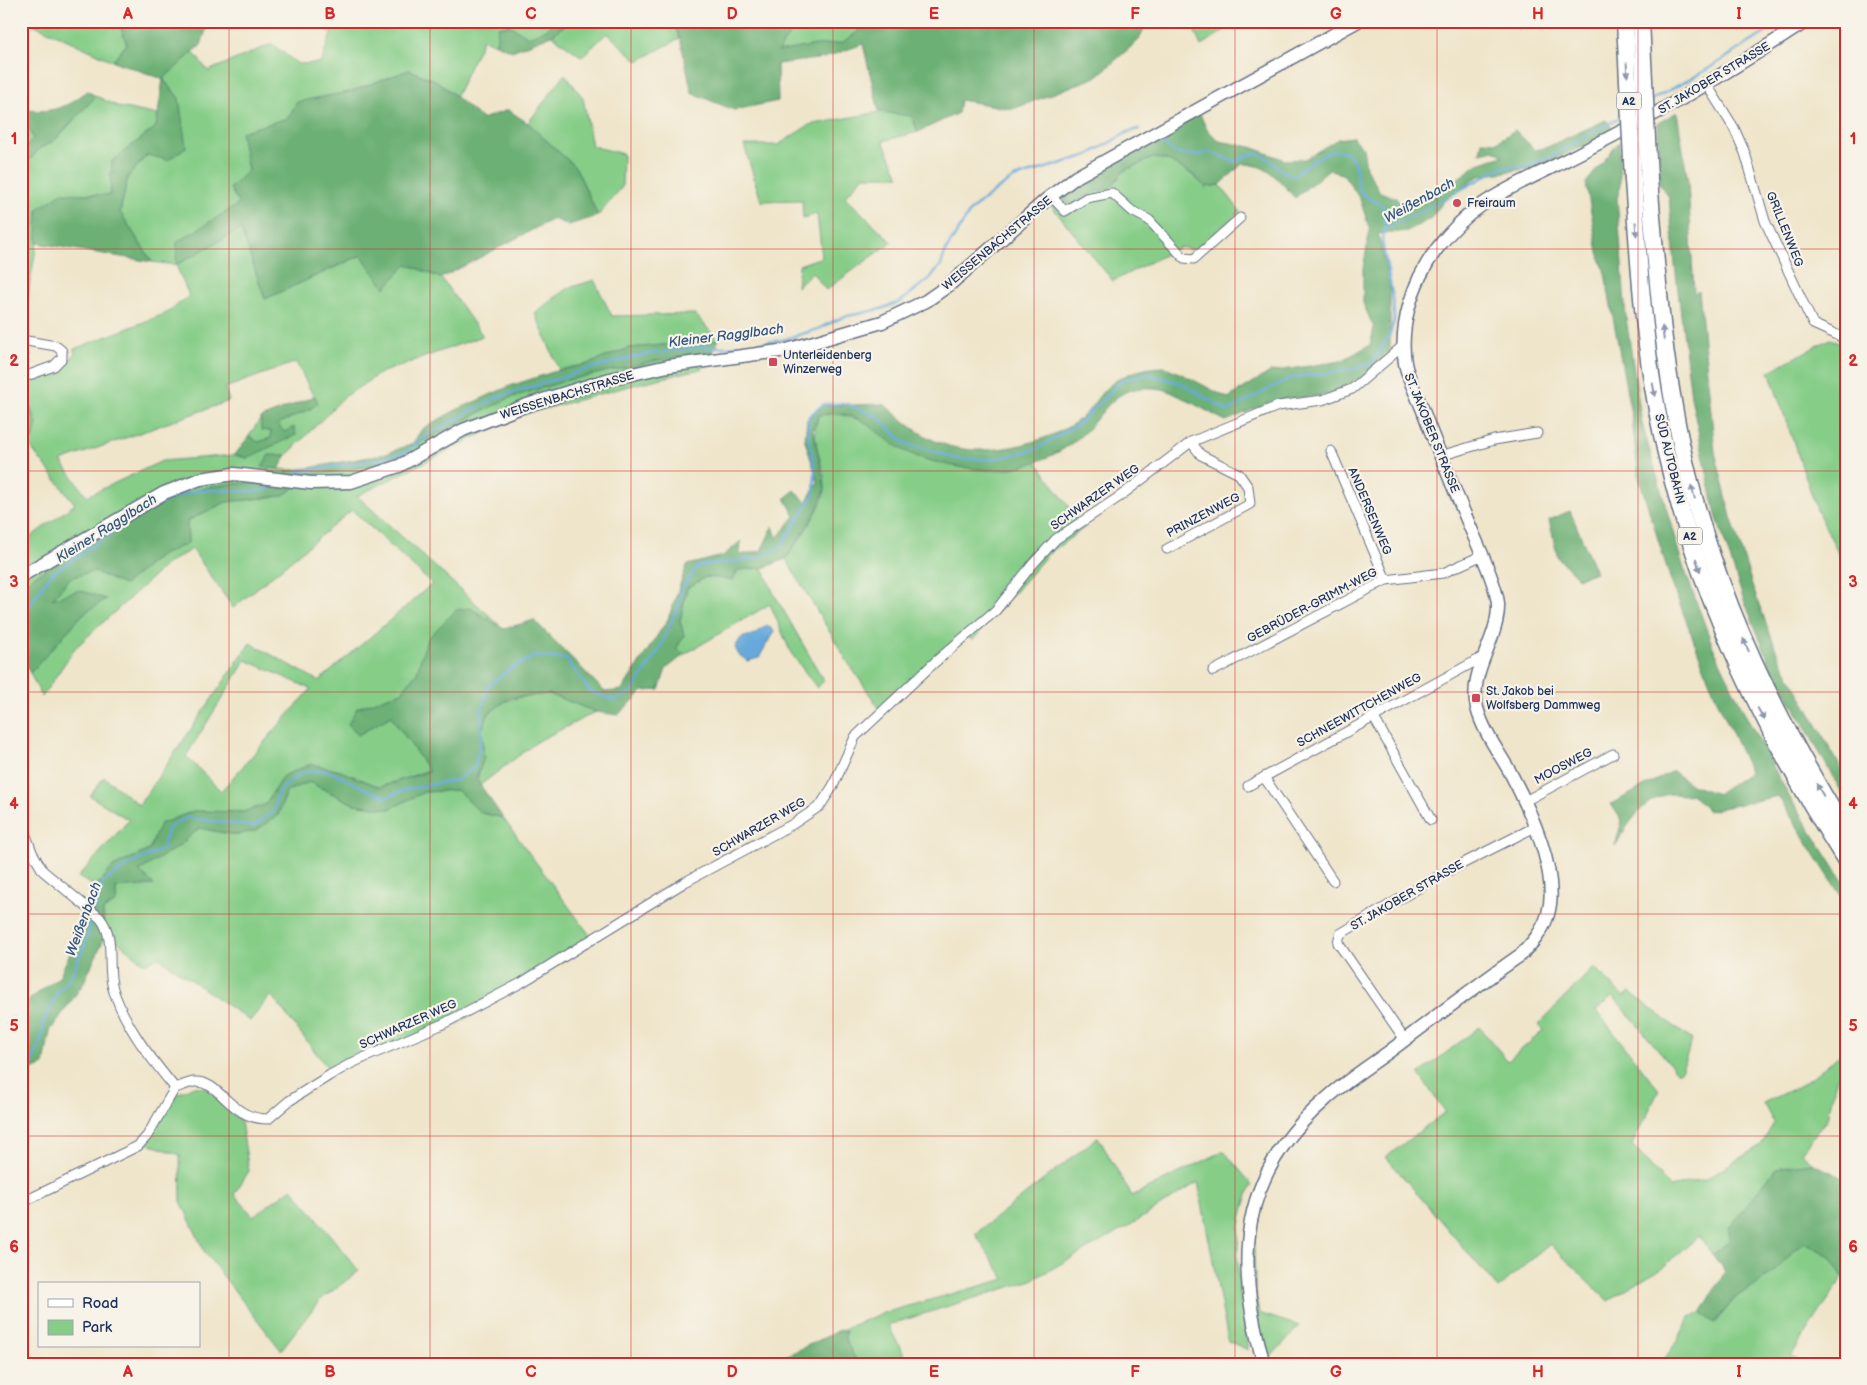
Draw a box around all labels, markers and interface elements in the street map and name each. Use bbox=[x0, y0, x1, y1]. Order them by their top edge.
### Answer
text: A bbox=[122, 5, 133, 24]
text: B bbox=[324, 5, 336, 24]
text: C bbox=[525, 5, 537, 24]
text: D bbox=[726, 5, 738, 24]
text: E bbox=[929, 5, 939, 24]
text: F bbox=[1130, 5, 1140, 24]
text: G bbox=[1330, 5, 1342, 24]
text: H bbox=[1532, 5, 1544, 24]
text: I bbox=[1736, 5, 1742, 24]
street label: ST. JAKOBER STRASSE bbox=[1656, 39, 1773, 118]
one-way arrow bbox=[1624, 62, 1632, 78]
road number: A2 bbox=[1616, 92, 1642, 110]
text: 1 bbox=[11, 130, 17, 149]
text: 1 bbox=[1850, 130, 1856, 149]
water label: Weißenbach bbox=[1381, 174, 1458, 227]
street label: GRILLENWEG bbox=[1763, 189, 1806, 269]
street label: WEISSENBACHSTRASSE bbox=[939, 193, 1055, 294]
place label: Freiraum bbox=[1467, 196, 1516, 211]
marker: Freiraum bbox=[1451, 197, 1463, 209]
one-way arrow bbox=[1633, 221, 1641, 237]
water label: Kleiner Ragglbach bbox=[667, 320, 785, 351]
one-way arrow bbox=[1658, 324, 1666, 340]
place label: Unterleidenberg Winzerweg bbox=[783, 348, 872, 377]
text: 2 bbox=[9, 352, 19, 371]
text: 2 bbox=[1848, 352, 1858, 371]
marker: Unterleidenberg Winzerweg bbox=[767, 356, 779, 368]
street label: WEISSENBACHSTRASSE bbox=[498, 368, 636, 423]
street label: ST. JAKOBER STRASSE bbox=[1401, 371, 1462, 495]
one-way arrow bbox=[1650, 383, 1658, 399]
street label: SÜD AUTOBAHN bbox=[1651, 412, 1689, 506]
street label: SCHWARZER WEG bbox=[1048, 461, 1143, 534]
street label: ANDERSENWEG bbox=[1344, 465, 1395, 557]
one-way arrow bbox=[1688, 485, 1696, 500]
water label: Kleiner Ragglbach bbox=[53, 490, 160, 566]
street label: PRINZENWEG bbox=[1164, 490, 1242, 541]
road number: A2 bbox=[1678, 528, 1702, 544]
one-way arrow bbox=[1695, 557, 1702, 572]
street label: GEBRÜDER-GRIMM-WEG bbox=[1244, 564, 1380, 646]
text: 3 bbox=[9, 573, 19, 592]
text: 3 bbox=[1848, 573, 1858, 592]
one-way arrow bbox=[1742, 638, 1750, 652]
street label: SCHNEEWITTCHENWEG bbox=[1294, 670, 1424, 751]
place label: St. Jakob bei Wolfsberg Dammweg bbox=[1486, 684, 1600, 713]
marker: St. Jakob bei Wolfsberg Dammweg bbox=[1470, 692, 1482, 704]
one-way arrow bbox=[1757, 707, 1765, 721]
street label: MOOSWEG bbox=[1532, 745, 1595, 788]
one-way arrow bbox=[1816, 783, 1825, 796]
text: 4 bbox=[9, 795, 19, 814]
street label: SCHWARZER WEG bbox=[710, 795, 808, 860]
text: 4 bbox=[1848, 795, 1858, 814]
street label: ST. JAKOBER STRASSE bbox=[1348, 857, 1466, 934]
water label: Weißenbach bbox=[62, 879, 105, 959]
street label: SCHWARZER WEG bbox=[357, 996, 459, 1053]
text: 5 bbox=[9, 1017, 19, 1036]
text: 5 bbox=[1848, 1017, 1858, 1036]
text: 6 bbox=[9, 1238, 19, 1257]
text: 6 bbox=[1848, 1238, 1858, 1257]
legend bbox=[38, 1282, 200, 1348]
text: Road bbox=[82, 1294, 118, 1313]
text: Park bbox=[82, 1318, 113, 1337]
text: A bbox=[122, 1363, 133, 1382]
text: B bbox=[324, 1363, 336, 1382]
text: C bbox=[525, 1363, 537, 1382]
text: D bbox=[726, 1363, 738, 1382]
text: E bbox=[929, 1363, 939, 1382]
text: F bbox=[1130, 1363, 1140, 1382]
text: G bbox=[1330, 1363, 1342, 1382]
text: H bbox=[1532, 1363, 1544, 1382]
text: I bbox=[1736, 1363, 1742, 1382]

